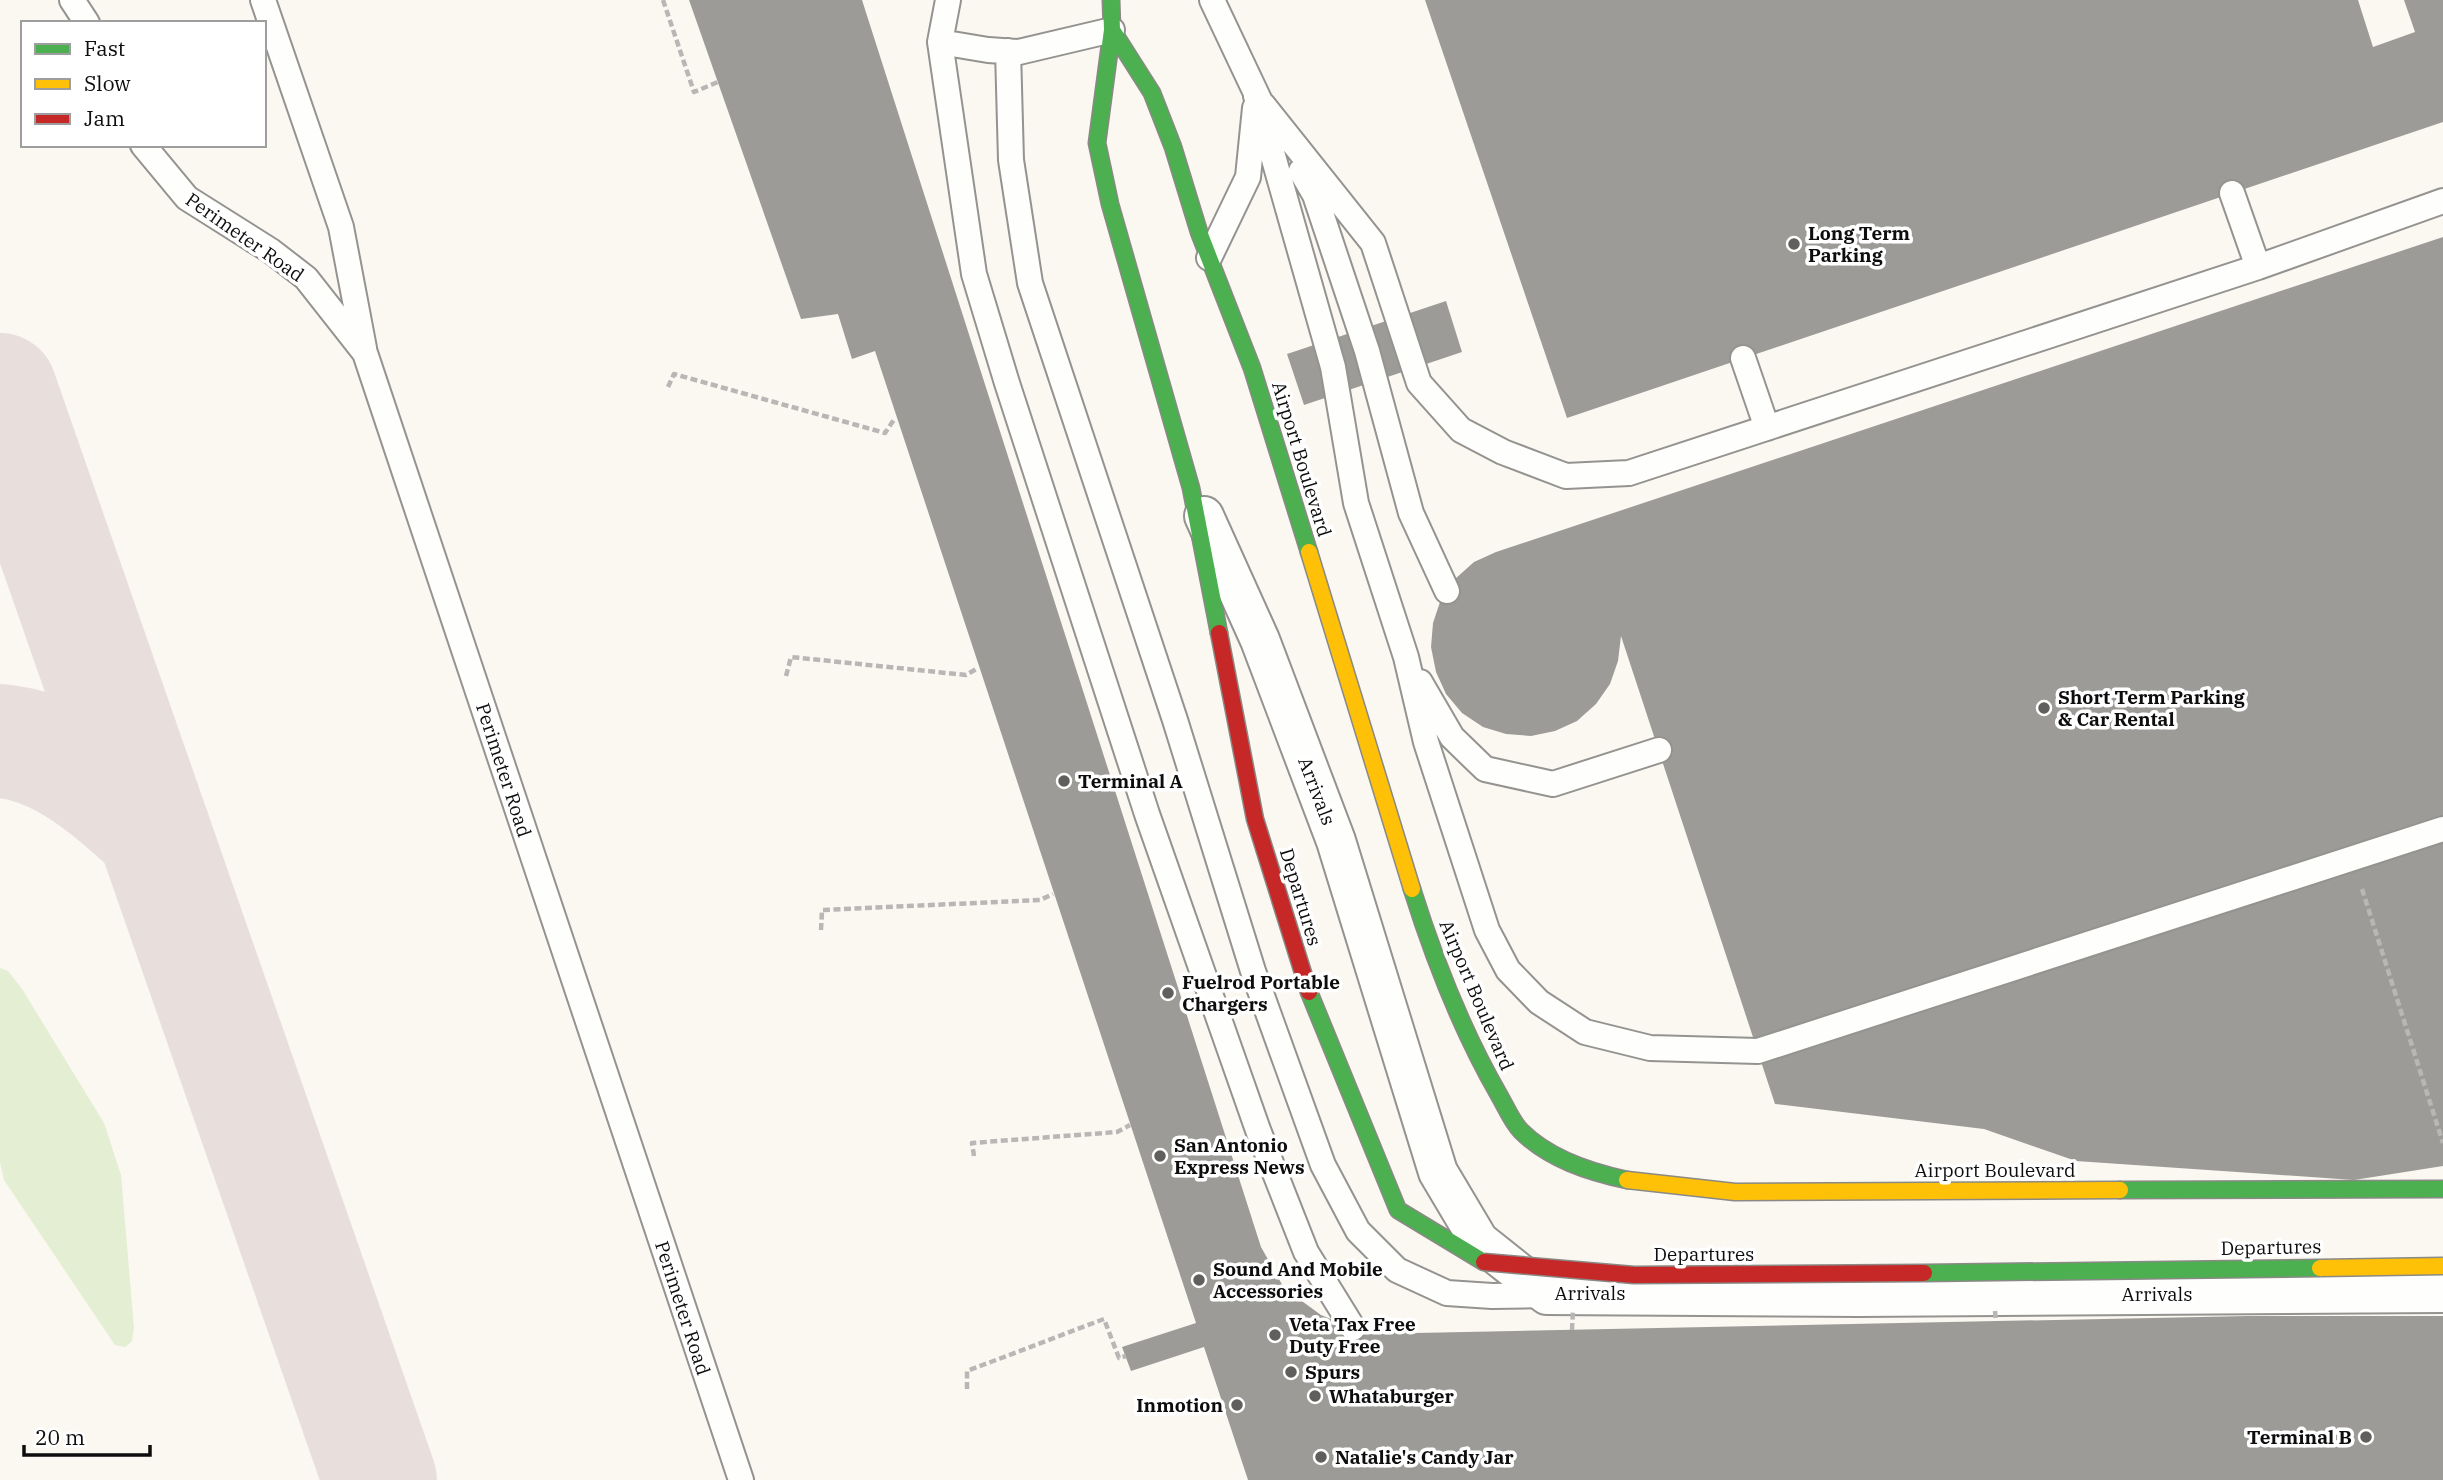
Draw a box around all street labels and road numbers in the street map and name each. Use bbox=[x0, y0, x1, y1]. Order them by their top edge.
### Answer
street label: Perimeter Road bbox=[181, 187, 309, 287]
street label: Airport Boulevard bbox=[1267, 378, 1337, 540]
street label: Perimeter Road bbox=[471, 700, 537, 840]
street label: Arrivals bbox=[1293, 754, 1341, 828]
street label: Departures bbox=[1275, 845, 1327, 949]
street label: Airport Boulevard bbox=[1434, 916, 1520, 1074]
street label: Airport Boulevard bbox=[1914, 1158, 2076, 1182]
street label: Departures bbox=[2220, 1234, 2322, 1260]
street label: Perimeter Road bbox=[650, 1238, 716, 1378]
street label: Departures bbox=[1654, 1242, 1754, 1266]
street label: Arrivals bbox=[1554, 1281, 1626, 1305]
street label: Arrivals bbox=[2121, 1282, 2193, 1306]

